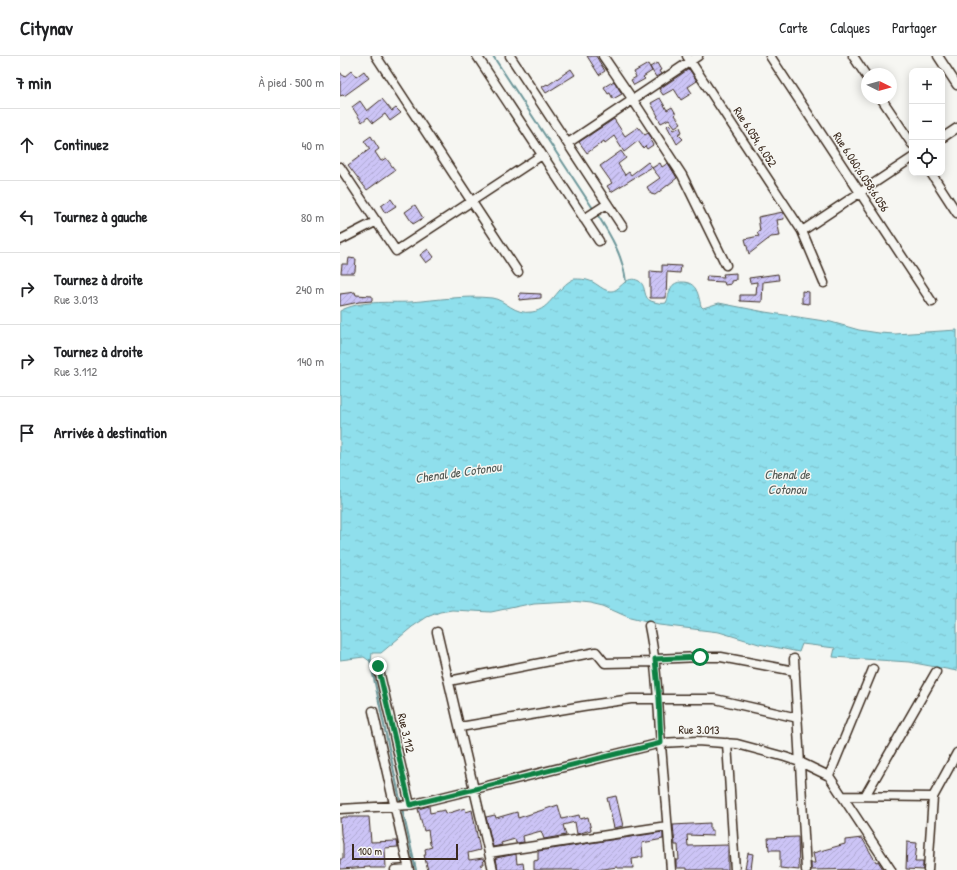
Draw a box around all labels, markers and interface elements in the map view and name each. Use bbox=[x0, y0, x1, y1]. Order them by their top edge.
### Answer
text: Citynav bbox=[20, 15, 73, 41]
text: Carte bbox=[779, 18, 808, 37]
text: Calques bbox=[830, 18, 870, 37]
text: Partager bbox=[892, 18, 937, 37]
north arrow bbox=[861, 68, 897, 104]
map controls bbox=[909, 68, 945, 176]
button: + bbox=[909, 68, 945, 104]
text: 7 min bbox=[16, 71, 51, 94]
text: À pied · 500 m bbox=[258, 73, 324, 91]
street label: Rue 6.054, 6.052 bbox=[730, 103, 781, 170]
button: − bbox=[909, 104, 945, 140]
street label: Rue 6.060;6.058;6.056 bbox=[829, 129, 894, 215]
icon: ahead bbox=[16, 134, 38, 156]
text: Continuez bbox=[54, 134, 109, 155]
text: 40 m bbox=[301, 136, 324, 154]
button: locate bbox=[909, 140, 945, 176]
icon: left bbox=[16, 206, 38, 228]
text: Tournez à gauche bbox=[54, 206, 147, 227]
text: 80 m bbox=[301, 208, 324, 226]
text: Tournez à droite bbox=[54, 269, 143, 290]
icon: right bbox=[16, 278, 38, 300]
text: 240 m bbox=[295, 280, 324, 298]
text: Rue 3.013 bbox=[54, 290, 98, 308]
text: Tournez à droite bbox=[54, 341, 143, 362]
icon: right bbox=[16, 350, 38, 372]
text: 140 m bbox=[297, 352, 324, 370]
text: Rue 3.112 bbox=[54, 362, 97, 380]
icon: arrive bbox=[16, 422, 38, 444]
text: Arrivée à destination bbox=[54, 422, 167, 443]
water label: Chenal de Cotonou bbox=[414, 457, 504, 487]
water label: Chenal de Cotonou bbox=[764, 465, 811, 498]
route start bbox=[691, 648, 709, 666]
route end bbox=[369, 657, 387, 675]
street label: Rue 3.112 bbox=[394, 711, 419, 755]
street label: Rue 3.013 bbox=[678, 721, 720, 738]
scale bar bbox=[352, 842, 458, 861]
text: 100 m bbox=[358, 844, 382, 858]

